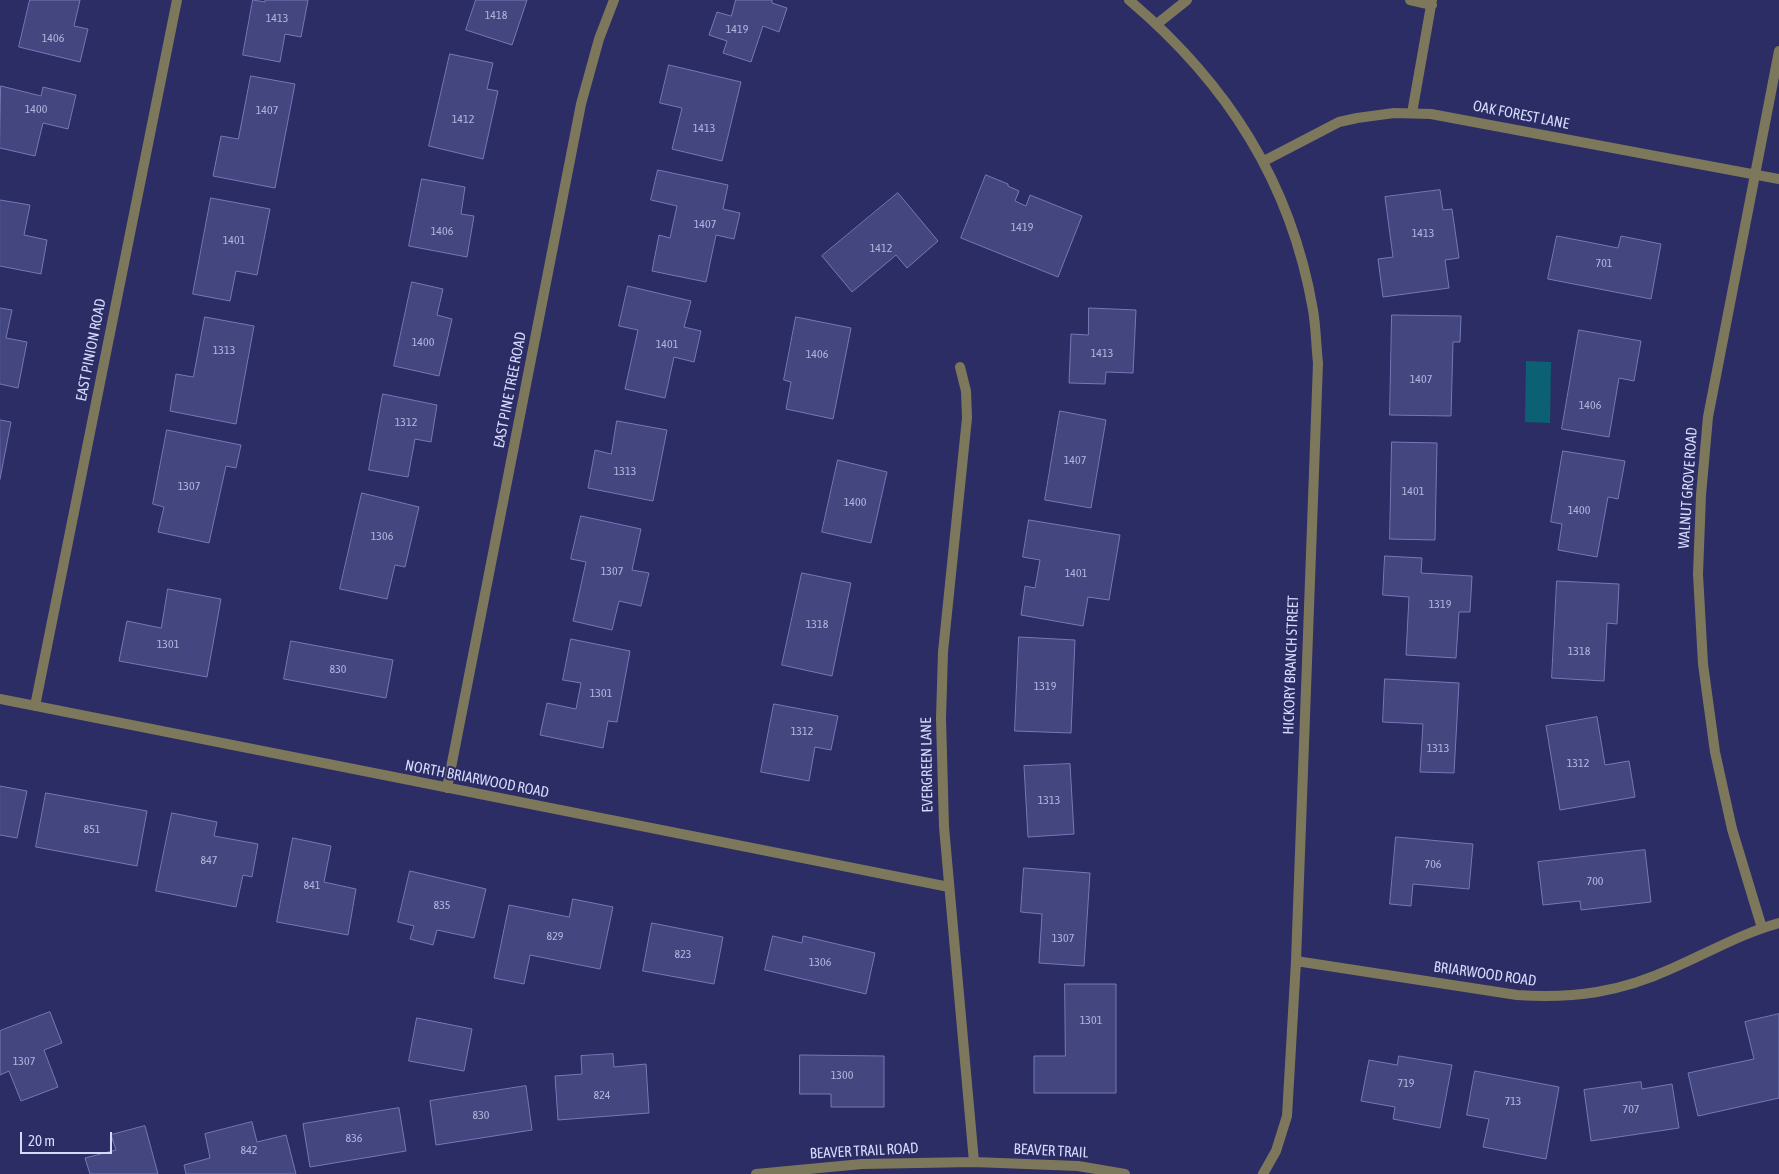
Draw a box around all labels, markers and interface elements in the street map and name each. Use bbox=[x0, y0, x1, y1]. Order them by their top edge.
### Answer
house number: 1418 bbox=[485, 8, 507, 22]
house number: 1413 bbox=[266, 11, 288, 25]
house number: 1419 bbox=[726, 22, 748, 36]
house number: 1406 bbox=[42, 31, 64, 45]
street label: OAK FOREST LANE bbox=[1471, 97, 1571, 133]
house number: 1400 bbox=[25, 102, 47, 116]
house number: 1407 bbox=[256, 103, 278, 117]
house number: 1412 bbox=[452, 112, 474, 126]
house number: 1413 bbox=[693, 121, 715, 135]
house number: 1407 bbox=[694, 217, 716, 231]
house number: 1419 bbox=[1011, 220, 1033, 234]
house number: 1406 bbox=[431, 224, 453, 238]
house number: 1413 bbox=[1412, 226, 1434, 240]
house number: 1401 bbox=[223, 233, 245, 247]
house number: 1412 bbox=[870, 241, 892, 255]
house number: 701 bbox=[1596, 256, 1612, 270]
street label: EAST PINION ROAD bbox=[72, 297, 110, 403]
street label: EAST PINE TREE ROAD bbox=[490, 330, 530, 450]
house number: 1400 bbox=[412, 335, 434, 349]
house number: 1401 bbox=[656, 337, 678, 351]
house number: 1313 bbox=[213, 343, 235, 357]
house number: 1413 bbox=[1091, 346, 1113, 360]
house number: 1406 bbox=[806, 347, 828, 361]
house number: 1407 bbox=[1410, 372, 1432, 386]
house number: 1406 bbox=[1579, 398, 1601, 412]
house number: 1312 bbox=[395, 415, 417, 429]
street label: WALNUT GROVE ROAD bbox=[1675, 427, 1701, 549]
house number: 1407 bbox=[1064, 453, 1086, 467]
house number: 1313 bbox=[614, 464, 636, 478]
house number: 1307 bbox=[178, 479, 200, 493]
house number: 1401 bbox=[1402, 484, 1424, 498]
house number: 1400 bbox=[844, 495, 866, 509]
house number: 1400 bbox=[1568, 503, 1590, 517]
house number: 1306 bbox=[371, 529, 393, 543]
house number: 1307 bbox=[601, 564, 623, 578]
house number: 1401 bbox=[1065, 566, 1087, 580]
street label: HICKORY BRANCH STREET bbox=[1280, 595, 1302, 735]
house number: 1319 bbox=[1429, 597, 1451, 611]
house number: 1318 bbox=[806, 617, 828, 631]
house number: 1301 bbox=[157, 637, 179, 651]
house number: 1318 bbox=[1568, 644, 1590, 658]
house number: 830 bbox=[330, 662, 346, 676]
house number: 1319 bbox=[1034, 679, 1056, 693]
house number: 1301 bbox=[590, 686, 612, 700]
street label: EVERGREEN LANE bbox=[917, 717, 937, 813]
house number: 1312 bbox=[791, 724, 813, 738]
house number: 1313 bbox=[1427, 741, 1449, 755]
street label: NORTH BRIARWOOD ROAD bbox=[404, 756, 550, 802]
house number: 1312 bbox=[1567, 756, 1589, 770]
house number: 1313 bbox=[1038, 793, 1060, 807]
house number: 851 bbox=[84, 822, 100, 836]
house number: 847 bbox=[201, 853, 217, 867]
house number: 706 bbox=[1425, 857, 1441, 871]
house number: 700 bbox=[1587, 874, 1603, 888]
house number: 841 bbox=[304, 878, 320, 892]
house number: 835 bbox=[434, 898, 450, 912]
house number: 829 bbox=[547, 929, 563, 943]
house number: 1307 bbox=[1052, 931, 1074, 945]
house number: 823 bbox=[675, 947, 691, 961]
house number: 1306 bbox=[809, 955, 831, 969]
street label: BRIARWOOD ROAD bbox=[1432, 958, 1538, 990]
house number: 1301 bbox=[1080, 1013, 1102, 1027]
house number: 1307 bbox=[13, 1054, 35, 1068]
house number: 1300 bbox=[831, 1068, 853, 1082]
house number: 719 bbox=[1398, 1076, 1414, 1090]
house number: 824 bbox=[594, 1088, 610, 1102]
house number: 713 bbox=[1505, 1094, 1521, 1108]
house number: 707 bbox=[1623, 1102, 1639, 1116]
house number: 830 bbox=[473, 1108, 489, 1122]
scale bar bbox=[22, 1122, 115, 1154]
house number: 836 bbox=[346, 1131, 362, 1145]
text: 20 m bbox=[28, 1132, 55, 1149]
street label: BEAVER TRAIL ROAD bbox=[809, 1139, 919, 1163]
street label: BEAVER TRAIL bbox=[1013, 1140, 1089, 1162]
house number: 842 bbox=[241, 1143, 257, 1157]

